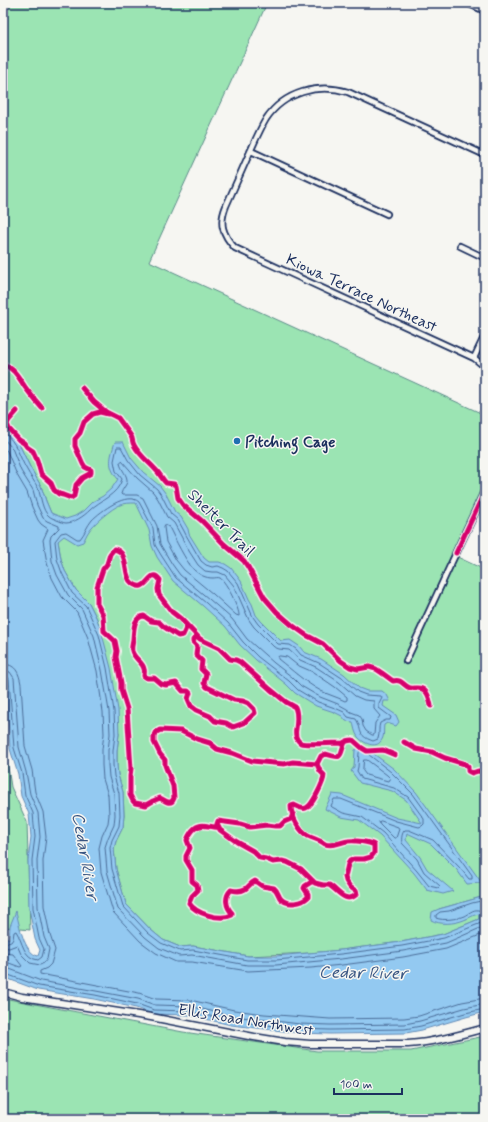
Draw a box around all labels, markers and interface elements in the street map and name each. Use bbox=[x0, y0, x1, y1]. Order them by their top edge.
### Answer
street label: Kiowa Terrace Northeast bbox=[282, 249, 440, 338]
place label: Pitching Cage bbox=[245, 432, 335, 455]
marker: Pitching Cage bbox=[232, 436, 242, 446]
street label: Shelter Trail bbox=[183, 485, 259, 561]
water label: Cedar River bbox=[67, 811, 104, 905]
water label: Cedar River bbox=[319, 961, 410, 985]
street label: Ellis Road Northwest bbox=[177, 999, 315, 1042]
scale bar bbox=[334, 1070, 402, 1096]
text: 100 m bbox=[340, 1077, 372, 1093]

